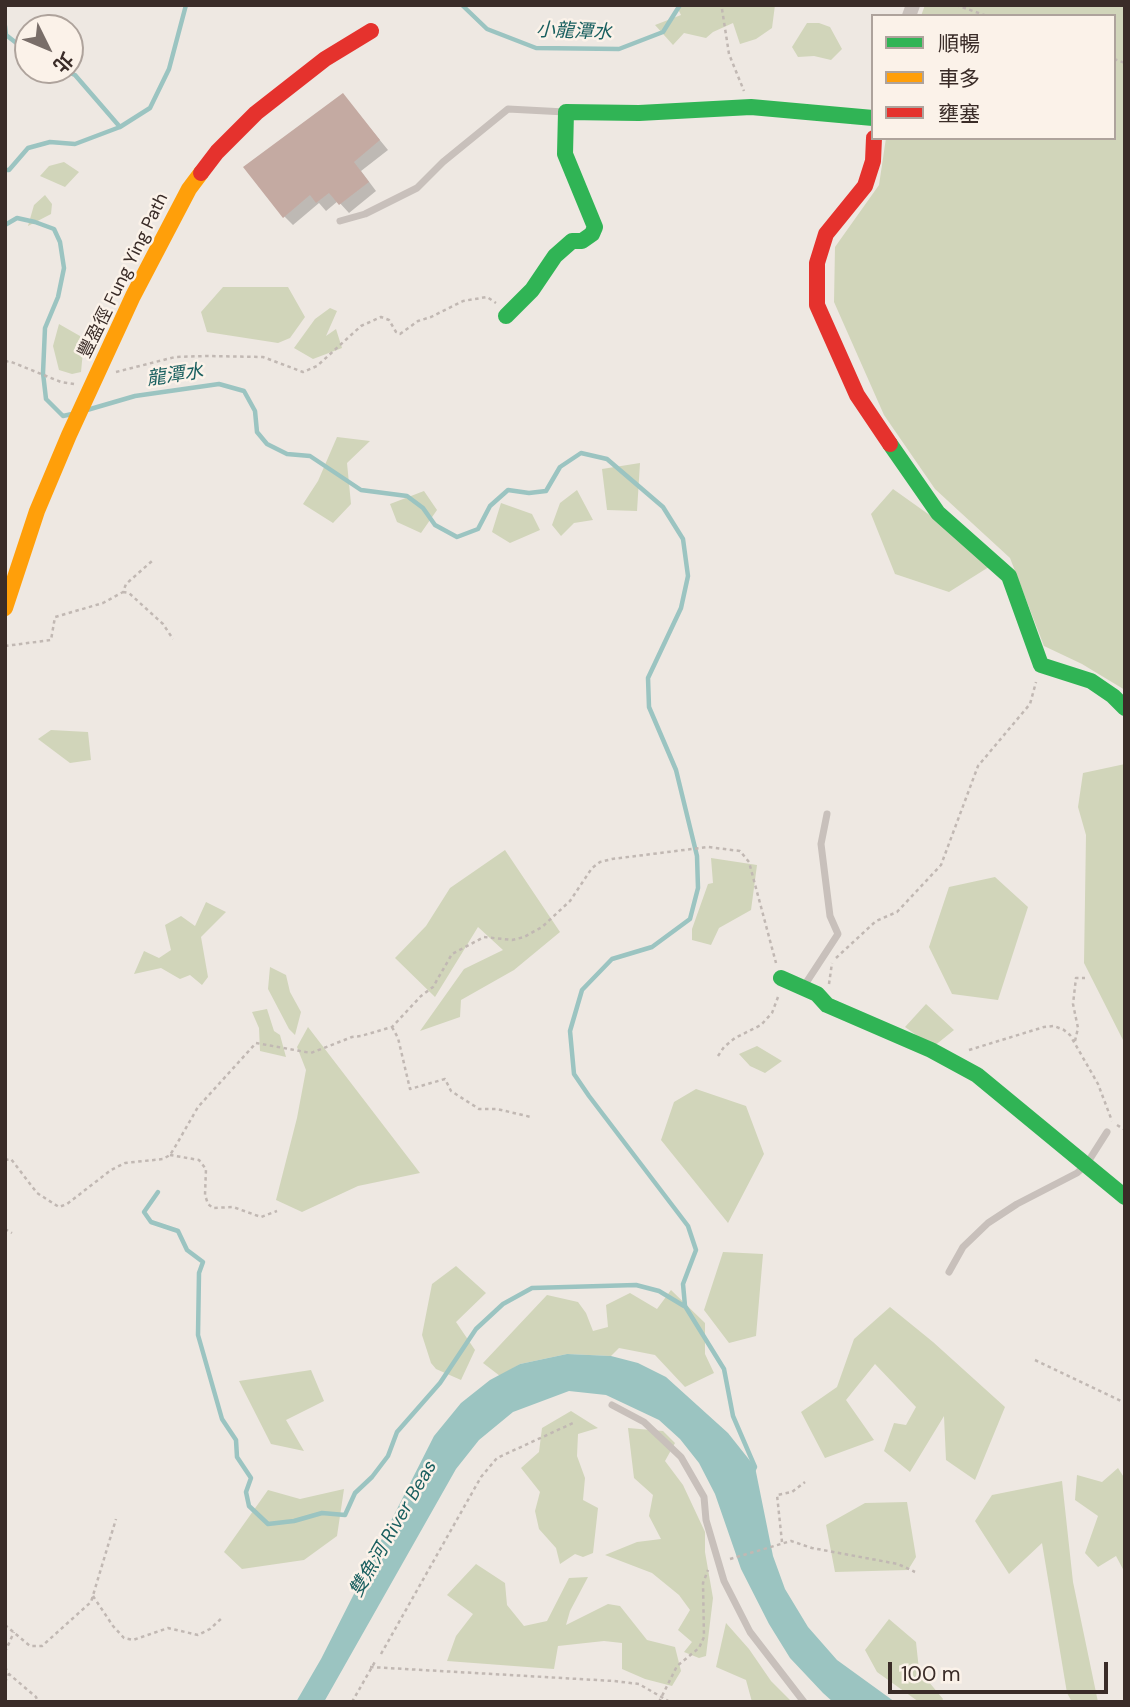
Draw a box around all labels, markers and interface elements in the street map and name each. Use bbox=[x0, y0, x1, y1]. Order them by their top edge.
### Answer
north arrow bbox=[14, 14, 84, 84]
legend bbox=[871, 14, 1116, 140]
water label: 小龍潭水 bbox=[536, 19, 612, 45]
text: 順暢 bbox=[938, 30, 980, 58]
text: 北 bbox=[48, 47, 79, 78]
text: 車多 bbox=[938, 65, 980, 93]
text: 壅塞 bbox=[938, 100, 980, 128]
street label: 豐盈徑 Fung Ying Path bbox=[75, 190, 173, 362]
water label: 龍潭水 bbox=[145, 361, 205, 391]
water label: 雙魚河 River Beas bbox=[346, 1457, 442, 1601]
scale bar bbox=[892, 1648, 1112, 1692]
text: 100 m bbox=[901, 1660, 961, 1688]

